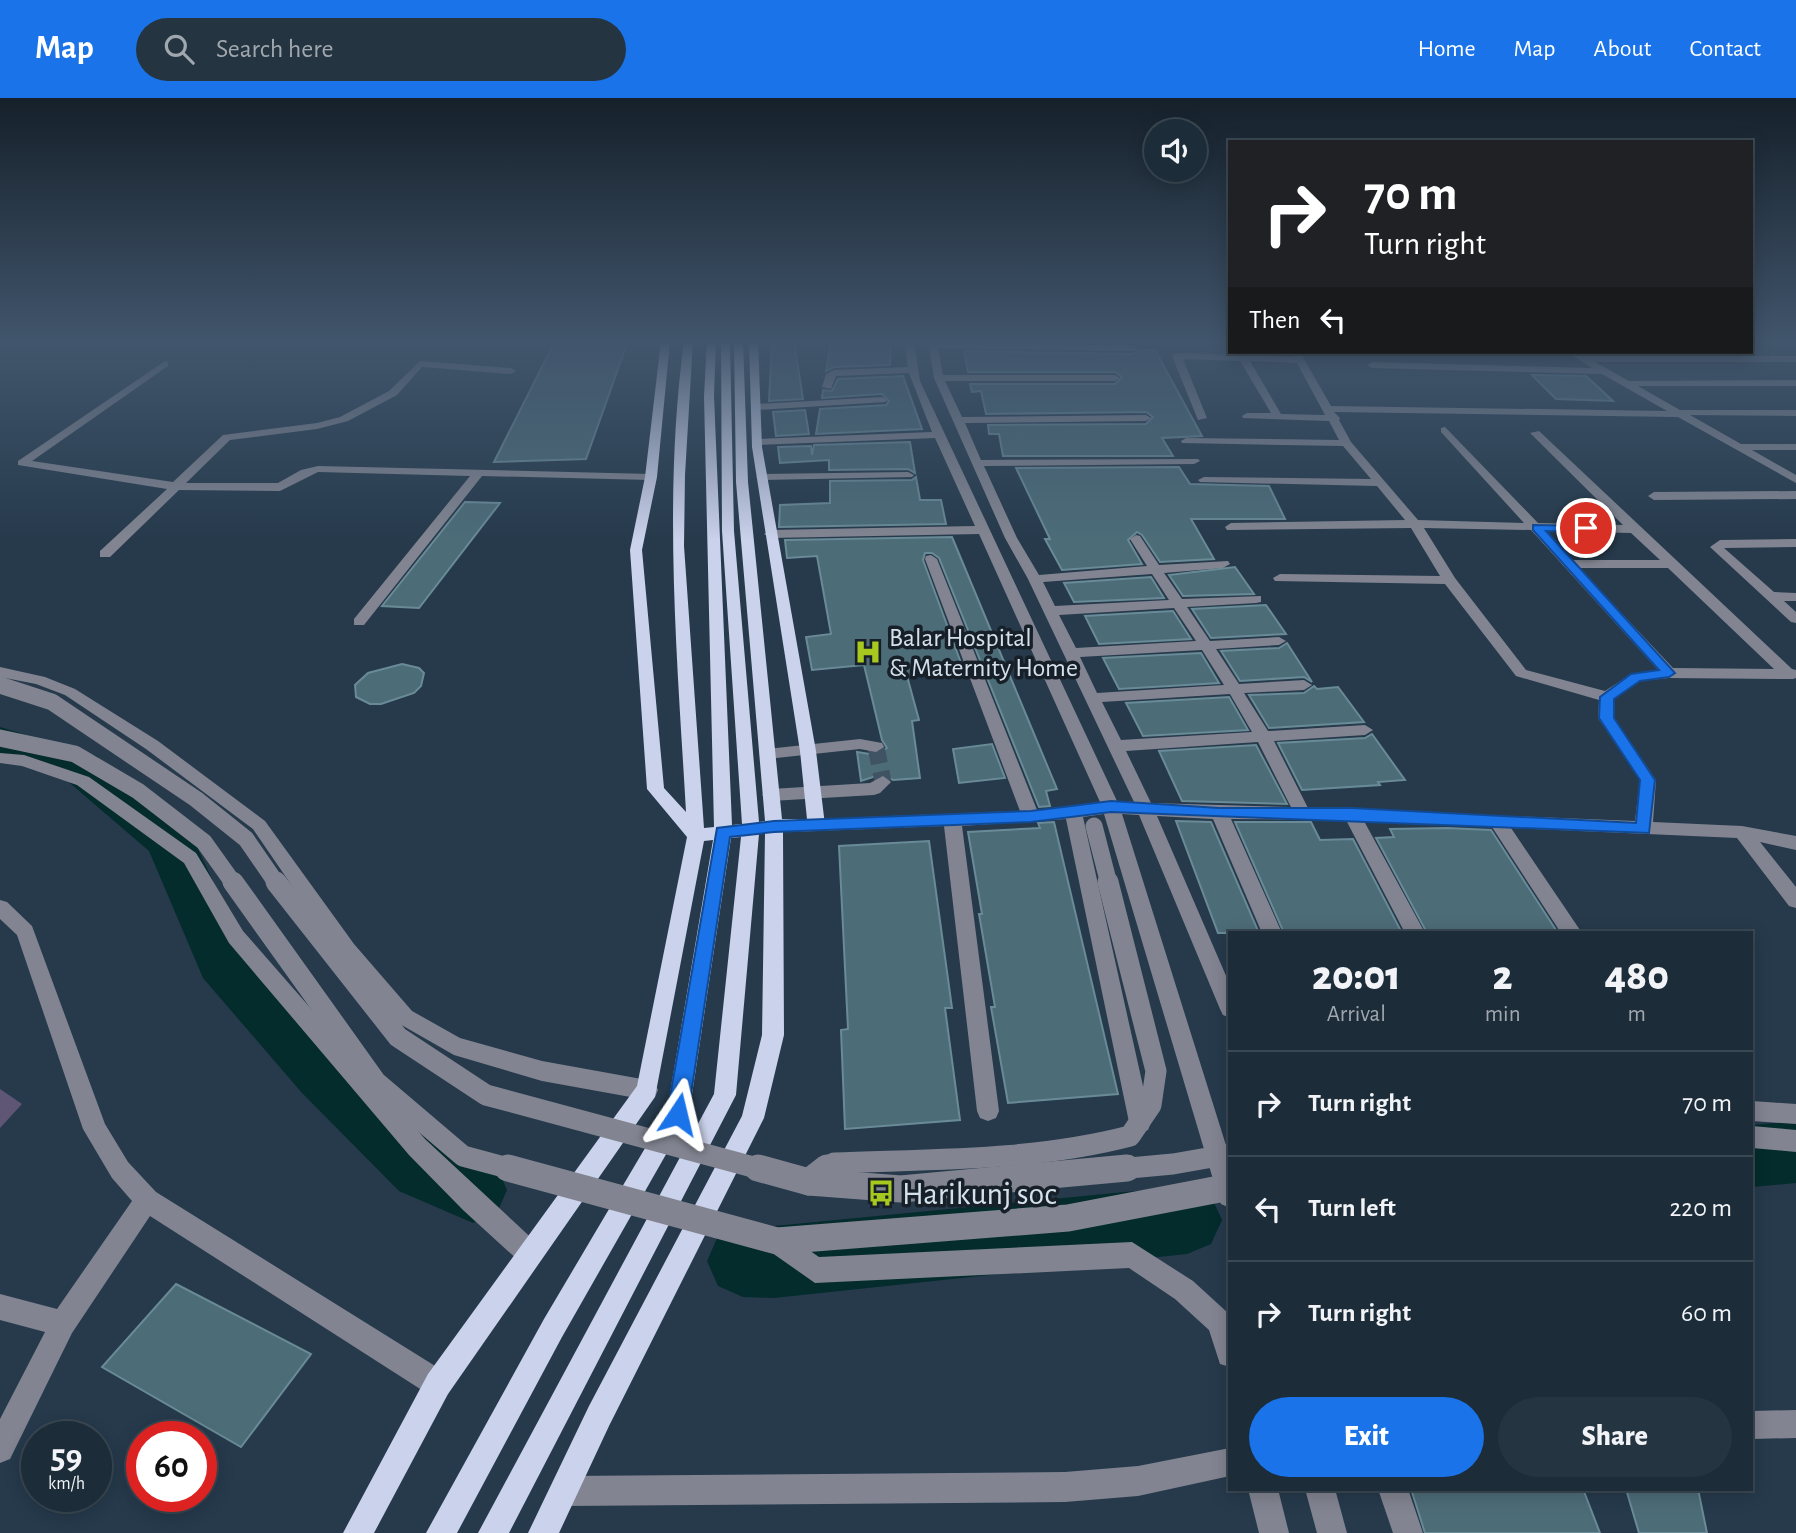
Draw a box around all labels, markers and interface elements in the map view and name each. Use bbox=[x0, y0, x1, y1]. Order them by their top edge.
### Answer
search box bbox=[136, 18, 626, 81]
icon: search bbox=[160, 30, 198, 68]
text: Map bbox=[35, 32, 94, 65]
text: Search here bbox=[216, 36, 334, 62]
text: Home bbox=[1418, 37, 1476, 61]
text: Map bbox=[1514, 37, 1556, 61]
text: About bbox=[1594, 37, 1651, 61]
text: Contact bbox=[1689, 37, 1761, 61]
map controls bbox=[1144, 119, 1207, 182]
button: sound bbox=[1144, 119, 1207, 182]
icon: right bbox=[1249, 168, 1340, 259]
text: 70 m bbox=[1364, 170, 1458, 219]
text: Turn right bbox=[1364, 228, 1486, 260]
icon: left bbox=[1314, 301, 1352, 339]
text: Then bbox=[1249, 307, 1300, 333]
pin bbox=[1556, 498, 1616, 558]
icon: arrive bbox=[1567, 509, 1605, 547]
place label: Balar Hospital & Maternity Home bbox=[889, 625, 1078, 681]
hospital icon: Balar Hospital & Maternity Home bbox=[853, 637, 883, 667]
text: 20:01 bbox=[1312, 955, 1401, 997]
text: 2 bbox=[1493, 955, 1513, 997]
text: 480 bbox=[1605, 955, 1669, 997]
text: Arrival bbox=[1327, 1003, 1386, 1026]
text: min bbox=[1485, 1003, 1521, 1026]
text: m bbox=[1628, 1003, 1646, 1026]
position arrow bbox=[641, 1077, 715, 1151]
icon: right bbox=[1249, 1085, 1287, 1123]
text: Turn right bbox=[1308, 1090, 1411, 1116]
text: 70 m bbox=[1682, 1090, 1732, 1116]
bus stop icon: Harikunj soc bbox=[866, 1178, 896, 1208]
place label: Harikunj soc bbox=[902, 1178, 1057, 1210]
icon: left bbox=[1249, 1190, 1287, 1228]
text: Turn left bbox=[1308, 1195, 1396, 1221]
text: 220 m bbox=[1670, 1195, 1732, 1221]
icon: right bbox=[1249, 1295, 1287, 1333]
text: Turn right bbox=[1308, 1300, 1411, 1326]
text: 60 m bbox=[1681, 1300, 1732, 1326]
button: Exit bbox=[1249, 1397, 1484, 1477]
button: Share bbox=[1498, 1397, 1732, 1477]
speed limit sign: 60 bbox=[126, 1421, 217, 1512]
text: 59 bbox=[50, 1440, 83, 1475]
text: km/h bbox=[48, 1475, 85, 1493]

